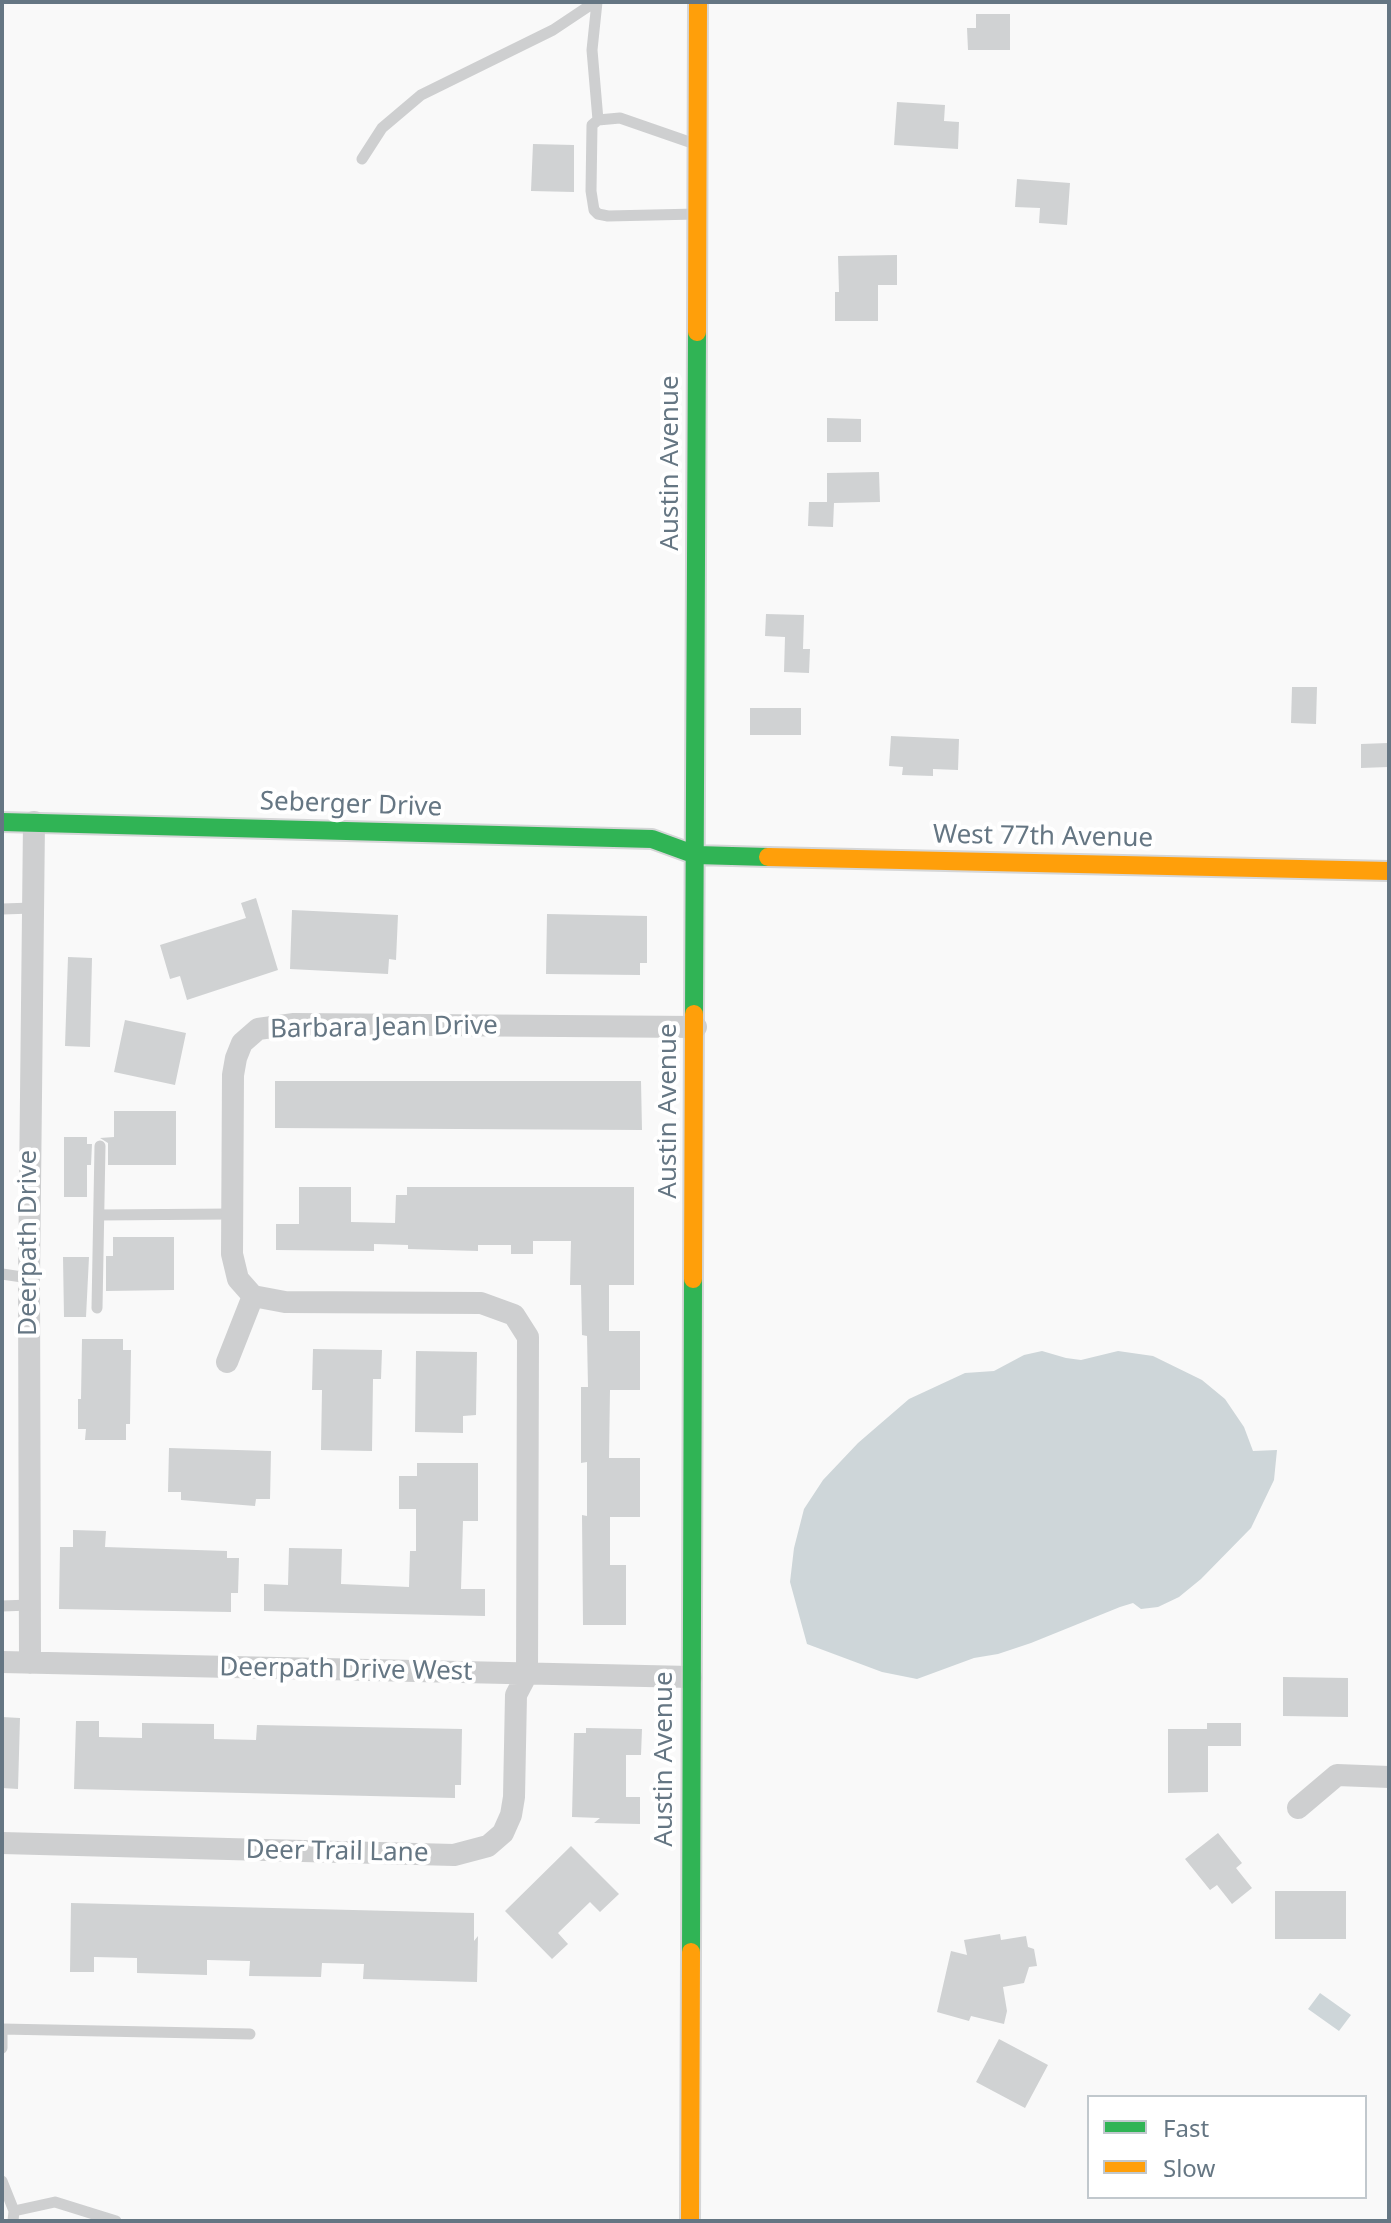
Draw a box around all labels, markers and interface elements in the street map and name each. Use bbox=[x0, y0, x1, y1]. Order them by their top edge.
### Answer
street label: Austin Avenue bbox=[655, 375, 687, 551]
street label: Seberger Drive bbox=[259, 786, 443, 824]
street label: West 77th Avenue bbox=[933, 819, 1153, 855]
street label: Barbara Jean Drive bbox=[270, 1010, 498, 1046]
street label: Austin Avenue bbox=[653, 1023, 685, 1199]
street label: Deerpath Drive bbox=[13, 1150, 45, 1336]
street label: Deerpath Drive West bbox=[219, 1652, 473, 1688]
street label: Austin Avenue bbox=[649, 1671, 681, 1847]
street label: Deer Trail Lane bbox=[245, 1835, 429, 1869]
legend bbox=[1087, 2095, 1367, 2199]
text: Fast bbox=[1163, 2111, 1209, 2144]
text: Slow bbox=[1163, 2151, 1215, 2184]

